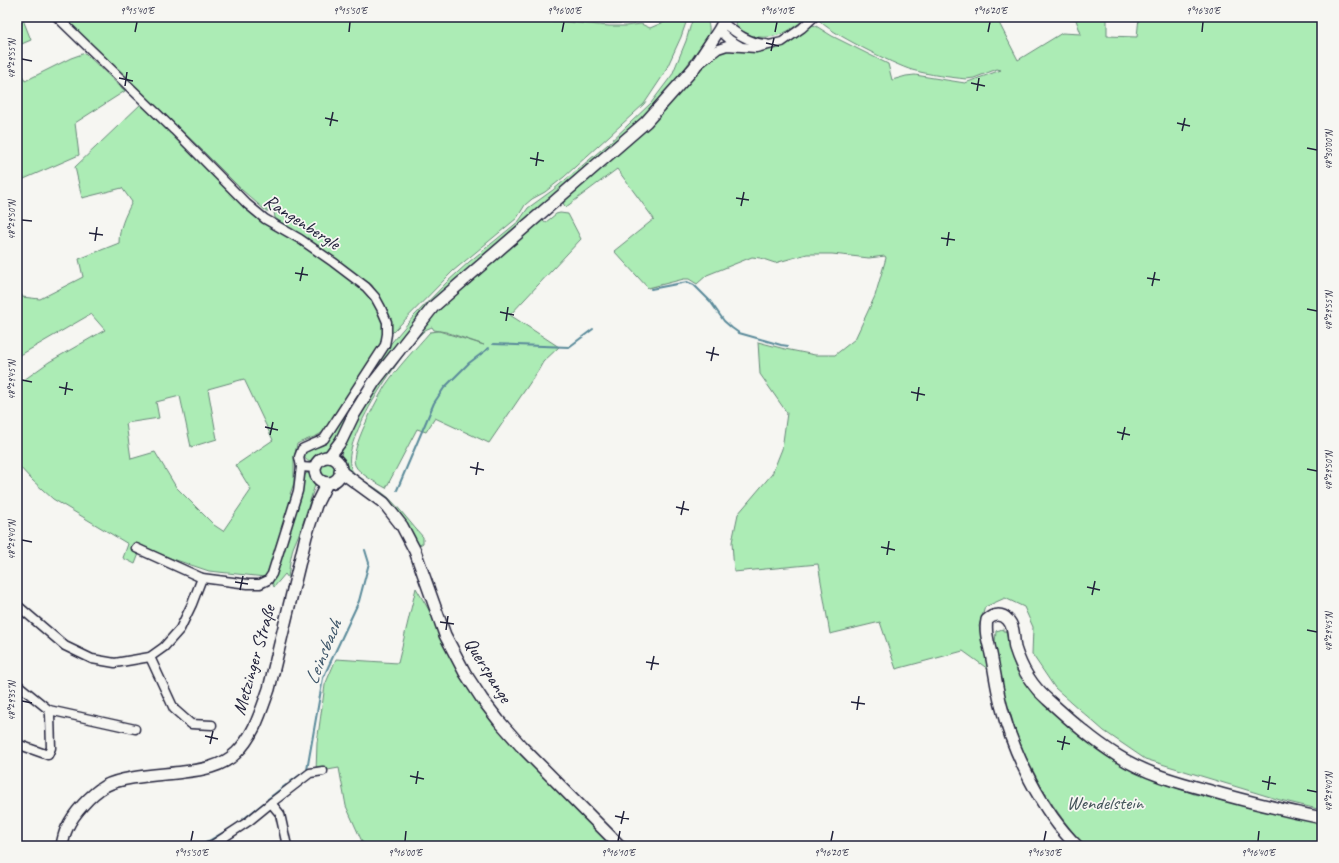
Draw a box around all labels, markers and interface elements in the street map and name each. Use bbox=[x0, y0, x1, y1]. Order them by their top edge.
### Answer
text: 9°15'40"E bbox=[120, 4, 156, 17]
text: 9°15'50"E bbox=[333, 4, 369, 17]
text: 9°16'00"E bbox=[547, 4, 583, 17]
text: 9°16'10"E bbox=[760, 4, 796, 17]
text: 9°16'20"E bbox=[973, 4, 1009, 17]
text: 9°16'30"E bbox=[1186, 4, 1222, 17]
text: 48°29'55"N bbox=[5, 37, 18, 79]
text: 48°30'00"N bbox=[1322, 128, 1335, 170]
street label: Rangenbergle bbox=[260, 189, 346, 256]
text: 48°29'50"N bbox=[5, 198, 18, 240]
text: 48°29'55"N bbox=[1322, 289, 1335, 331]
text: 48°29'45"N bbox=[5, 358, 18, 400]
text: 48°29'50"N bbox=[1322, 449, 1335, 491]
text: 48°29'40"N bbox=[5, 518, 18, 560]
street label: Metzinger Straße bbox=[227, 601, 282, 718]
text: 48°29'45"N bbox=[1322, 610, 1335, 652]
water label: Leinsbach bbox=[299, 614, 348, 688]
street label: Querspange bbox=[459, 633, 518, 709]
text: 48°29'35"N bbox=[5, 679, 18, 721]
text: 48°29'40"N bbox=[1322, 770, 1335, 812]
park label: Wendelstein bbox=[1067, 791, 1145, 815]
text: 9°15'50"E bbox=[174, 846, 210, 859]
text: 9°16'00"E bbox=[388, 846, 424, 859]
text: 9°16'10"E bbox=[601, 846, 637, 859]
text: 9°16'20"E bbox=[814, 846, 850, 859]
text: 9°16'30"E bbox=[1027, 846, 1063, 859]
text: 9°16'40"E bbox=[1241, 846, 1277, 859]

